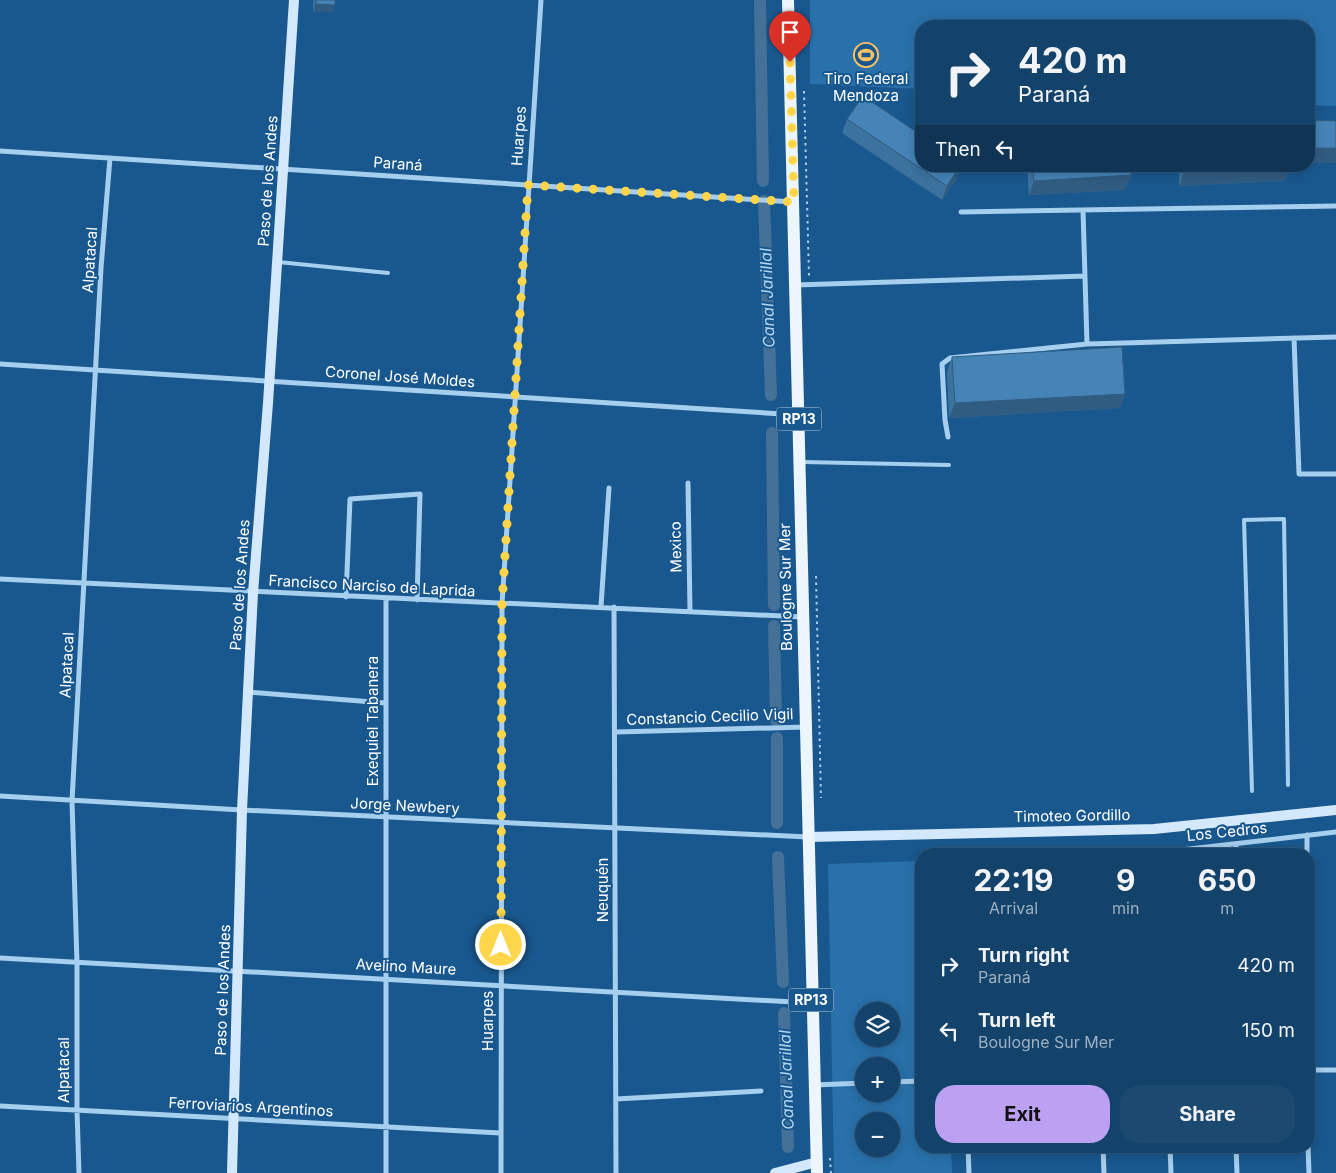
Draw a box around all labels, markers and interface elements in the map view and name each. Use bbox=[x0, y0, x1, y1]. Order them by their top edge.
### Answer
pin bbox=[769, 11, 811, 62]
icon: arrive bbox=[776, 18, 804, 46]
text: 420 m bbox=[1018, 39, 1128, 81]
icon: right bbox=[935, 40, 1000, 105]
sports icon: Tiro Federal Mendoza bbox=[853, 42, 879, 68]
place label: Tiro Federal Mendoza bbox=[824, 69, 908, 105]
text: Paraná bbox=[1018, 81, 1090, 107]
street label: Huarpes bbox=[507, 105, 530, 167]
street label: Paso de los Andes bbox=[253, 115, 282, 247]
icon: left bbox=[991, 135, 1019, 163]
text: Then bbox=[935, 138, 981, 161]
street label: Paraná bbox=[373, 152, 423, 175]
street label: Alpatacal bbox=[78, 226, 101, 294]
water label: Canal Jarillal bbox=[755, 248, 779, 348]
street label: Coronel José Moldes bbox=[324, 362, 476, 391]
road number: RP13 bbox=[776, 408, 822, 430]
street label: Paso de los Andes bbox=[225, 519, 254, 651]
street label: Mexico bbox=[666, 521, 685, 573]
street label: Boulogne Sur Mer bbox=[775, 523, 796, 651]
street label: Francisco Narciso de Laprida bbox=[268, 571, 476, 600]
street label: Alpatacal bbox=[55, 632, 78, 698]
street label: Exequiel Tabanera bbox=[363, 656, 382, 786]
street label: Constancio Cecilio Vigil bbox=[626, 704, 794, 729]
street label: Jorge Newbery bbox=[350, 793, 461, 818]
street label: Timoteo Gordillo bbox=[1013, 805, 1131, 826]
street label: Los Cedros bbox=[1186, 818, 1268, 845]
street label: Neuquén bbox=[593, 858, 612, 922]
text: 22:19 bbox=[973, 862, 1054, 898]
text: 9 bbox=[1116, 862, 1135, 898]
text: 650 bbox=[1198, 862, 1257, 898]
text: Arrival bbox=[989, 898, 1038, 918]
text: min bbox=[1112, 898, 1139, 918]
text: m bbox=[1220, 898, 1234, 918]
position arrow bbox=[474, 918, 526, 970]
street label: Paso de los Andes bbox=[211, 924, 234, 1056]
text: Turn right bbox=[978, 944, 1069, 967]
icon: right bbox=[935, 952, 963, 980]
street label: Avelino Maure bbox=[355, 954, 457, 979]
text: 420 m bbox=[1237, 954, 1295, 977]
text: Paraná bbox=[978, 967, 1031, 987]
road number: RP13 bbox=[788, 988, 834, 1012]
street label: Huarpes bbox=[478, 991, 497, 1051]
map controls bbox=[855, 1002, 900, 1157]
button: layers bbox=[855, 1002, 900, 1047]
text: Turn left bbox=[978, 1009, 1056, 1032]
icon: left bbox=[935, 1017, 963, 1045]
text: 150 m bbox=[1242, 1019, 1295, 1042]
water label: Canal Jarillal bbox=[774, 1030, 798, 1130]
text: Boulogne Sur Mer bbox=[978, 1032, 1114, 1052]
street label: Alpatacal bbox=[54, 1037, 73, 1103]
button: + bbox=[855, 1057, 900, 1102]
button: Exit bbox=[935, 1085, 1110, 1143]
button: Share bbox=[1120, 1085, 1295, 1143]
street label: Ferroviarios Argentinos bbox=[168, 1093, 334, 1120]
button: − bbox=[855, 1112, 900, 1157]

